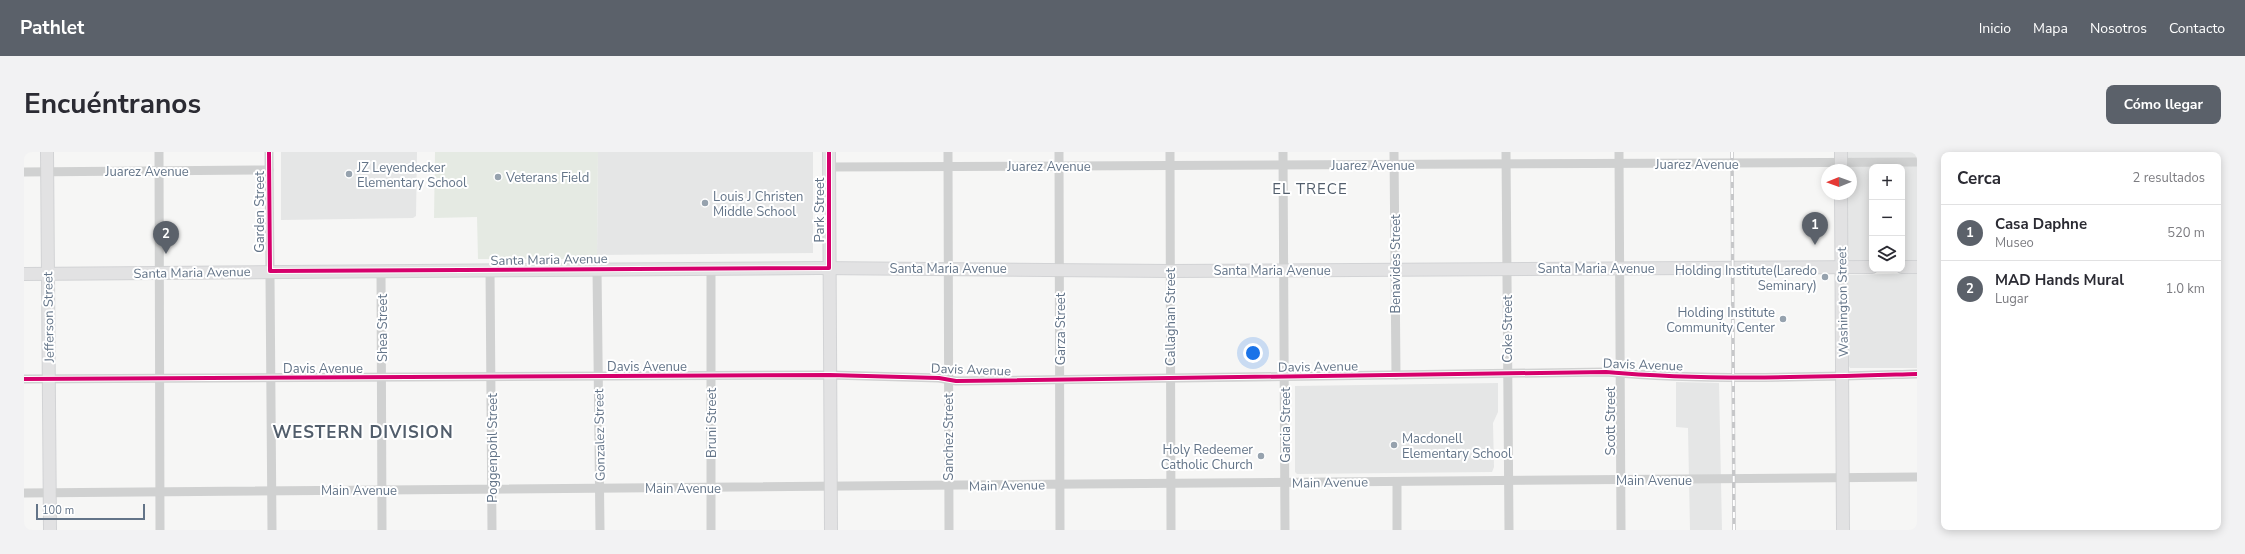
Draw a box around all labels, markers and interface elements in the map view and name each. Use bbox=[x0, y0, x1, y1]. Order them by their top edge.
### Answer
text: Pathlet bbox=[20, 15, 84, 41]
text: Inicio bbox=[1979, 19, 2011, 38]
text: Mapa bbox=[2033, 19, 2068, 38]
text: Nosotros bbox=[2090, 19, 2147, 38]
text: Contacto bbox=[2169, 19, 2225, 38]
text: Encuéntranos bbox=[24, 85, 201, 123]
button: Cómo llegar bbox=[2106, 85, 2221, 124]
street label: Juarez Avenue bbox=[1654, 156, 1739, 174]
street label: Juarez Avenue bbox=[1330, 157, 1415, 175]
street label: Juarez Avenue bbox=[1006, 158, 1091, 176]
place label: JZ Leyendecker Elementary School bbox=[356, 159, 467, 192]
street label: Juarez Avenue bbox=[104, 163, 189, 181]
north arrow bbox=[1821, 164, 1857, 200]
map controls bbox=[1869, 164, 1905, 272]
button: + bbox=[1869, 164, 1905, 200]
text: Cerca bbox=[1957, 167, 2001, 190]
marker: JZ Leyendecker Elementary School bbox=[344, 169, 354, 179]
place label: Veterans Field bbox=[505, 169, 589, 187]
text: 2 resultados bbox=[2133, 169, 2205, 187]
street label: Garden Street bbox=[251, 171, 269, 253]
marker: Veterans Field bbox=[493, 172, 503, 182]
street label: Park Street bbox=[811, 177, 829, 242]
district label: EL TRECE bbox=[1272, 179, 1348, 199]
place label: Louis J Christen Middle School bbox=[713, 188, 803, 221]
marker: Louis J Christen Middle School bbox=[700, 198, 710, 208]
button: − bbox=[1869, 200, 1905, 236]
pin: 1 bbox=[1802, 212, 1828, 245]
street label: Benavides Street bbox=[1387, 214, 1405, 314]
text: Casa Daphne bbox=[1995, 214, 2087, 234]
pin: 2 bbox=[153, 221, 179, 254]
text: 1 bbox=[1966, 224, 1974, 242]
text: 520 m bbox=[2167, 224, 2205, 242]
text: Museo bbox=[1995, 234, 2034, 252]
button: layers bbox=[1869, 236, 1905, 272]
street label: Washington Street bbox=[1833, 246, 1853, 357]
street label: Santa Maria Avenue bbox=[490, 250, 608, 270]
street label: Santa Maria Avenue bbox=[889, 260, 1007, 278]
street label: Santa Maria Avenue bbox=[1537, 260, 1655, 278]
street label: Santa Maria Avenue bbox=[1213, 262, 1331, 280]
place label: Holding Institute(Laredo Seminary) bbox=[1675, 262, 1817, 295]
street label: Santa Maria Avenue bbox=[133, 263, 251, 283]
street label: Callaghan Street bbox=[1162, 268, 1180, 366]
text: MAD Hands Mural bbox=[1995, 270, 2124, 290]
street label: Jefferson Street bbox=[39, 271, 59, 363]
marker: Holding Institute(Laredo Seminary) bbox=[1820, 272, 1830, 282]
text: 2 bbox=[1966, 280, 1974, 298]
text: 1.0 km bbox=[2165, 280, 2205, 298]
text: Lugar bbox=[1995, 290, 2028, 308]
street label: Garza Street bbox=[1052, 292, 1070, 365]
street label: Shea Street bbox=[374, 294, 392, 362]
street label: Coke Street bbox=[1499, 295, 1517, 363]
place label: Holding Institute Community Center bbox=[1666, 304, 1775, 337]
marker: Holding Institute Community Center bbox=[1778, 314, 1788, 324]
your location bbox=[1243, 343, 1263, 363]
street label: Davis Avenue bbox=[1603, 355, 1683, 375]
street label: Davis Avenue bbox=[1278, 357, 1358, 377]
street label: Davis Avenue bbox=[607, 358, 687, 376]
street label: Davis Avenue bbox=[283, 360, 363, 378]
street label: Davis Avenue bbox=[931, 360, 1011, 380]
street label: Scott Street bbox=[1602, 386, 1620, 455]
street label: Garcia Street bbox=[1277, 387, 1295, 463]
street label: Gonzalez Street bbox=[590, 388, 610, 481]
street label: Bruni Street bbox=[703, 388, 721, 458]
street label: Poggenpohl Street bbox=[484, 393, 502, 503]
street label: Sanchez Street bbox=[940, 393, 958, 481]
district label: WESTERN DIVISION bbox=[272, 421, 454, 444]
place label: Macdonell Elementary School bbox=[1402, 430, 1512, 463]
marker: Macdonell Elementary School bbox=[1389, 440, 1399, 450]
place label: Holy Redeemer Catholic Church bbox=[1161, 441, 1253, 474]
marker: Holy Redeemer Catholic Church bbox=[1256, 451, 1266, 461]
street label: Main Avenue bbox=[1616, 472, 1692, 490]
street label: Main Avenue bbox=[1292, 473, 1368, 493]
street label: Main Avenue bbox=[969, 476, 1045, 496]
street label: Main Avenue bbox=[645, 480, 721, 498]
street label: Main Avenue bbox=[321, 482, 397, 500]
scale bar bbox=[36, 502, 145, 521]
text: 100 m bbox=[42, 503, 74, 518]

